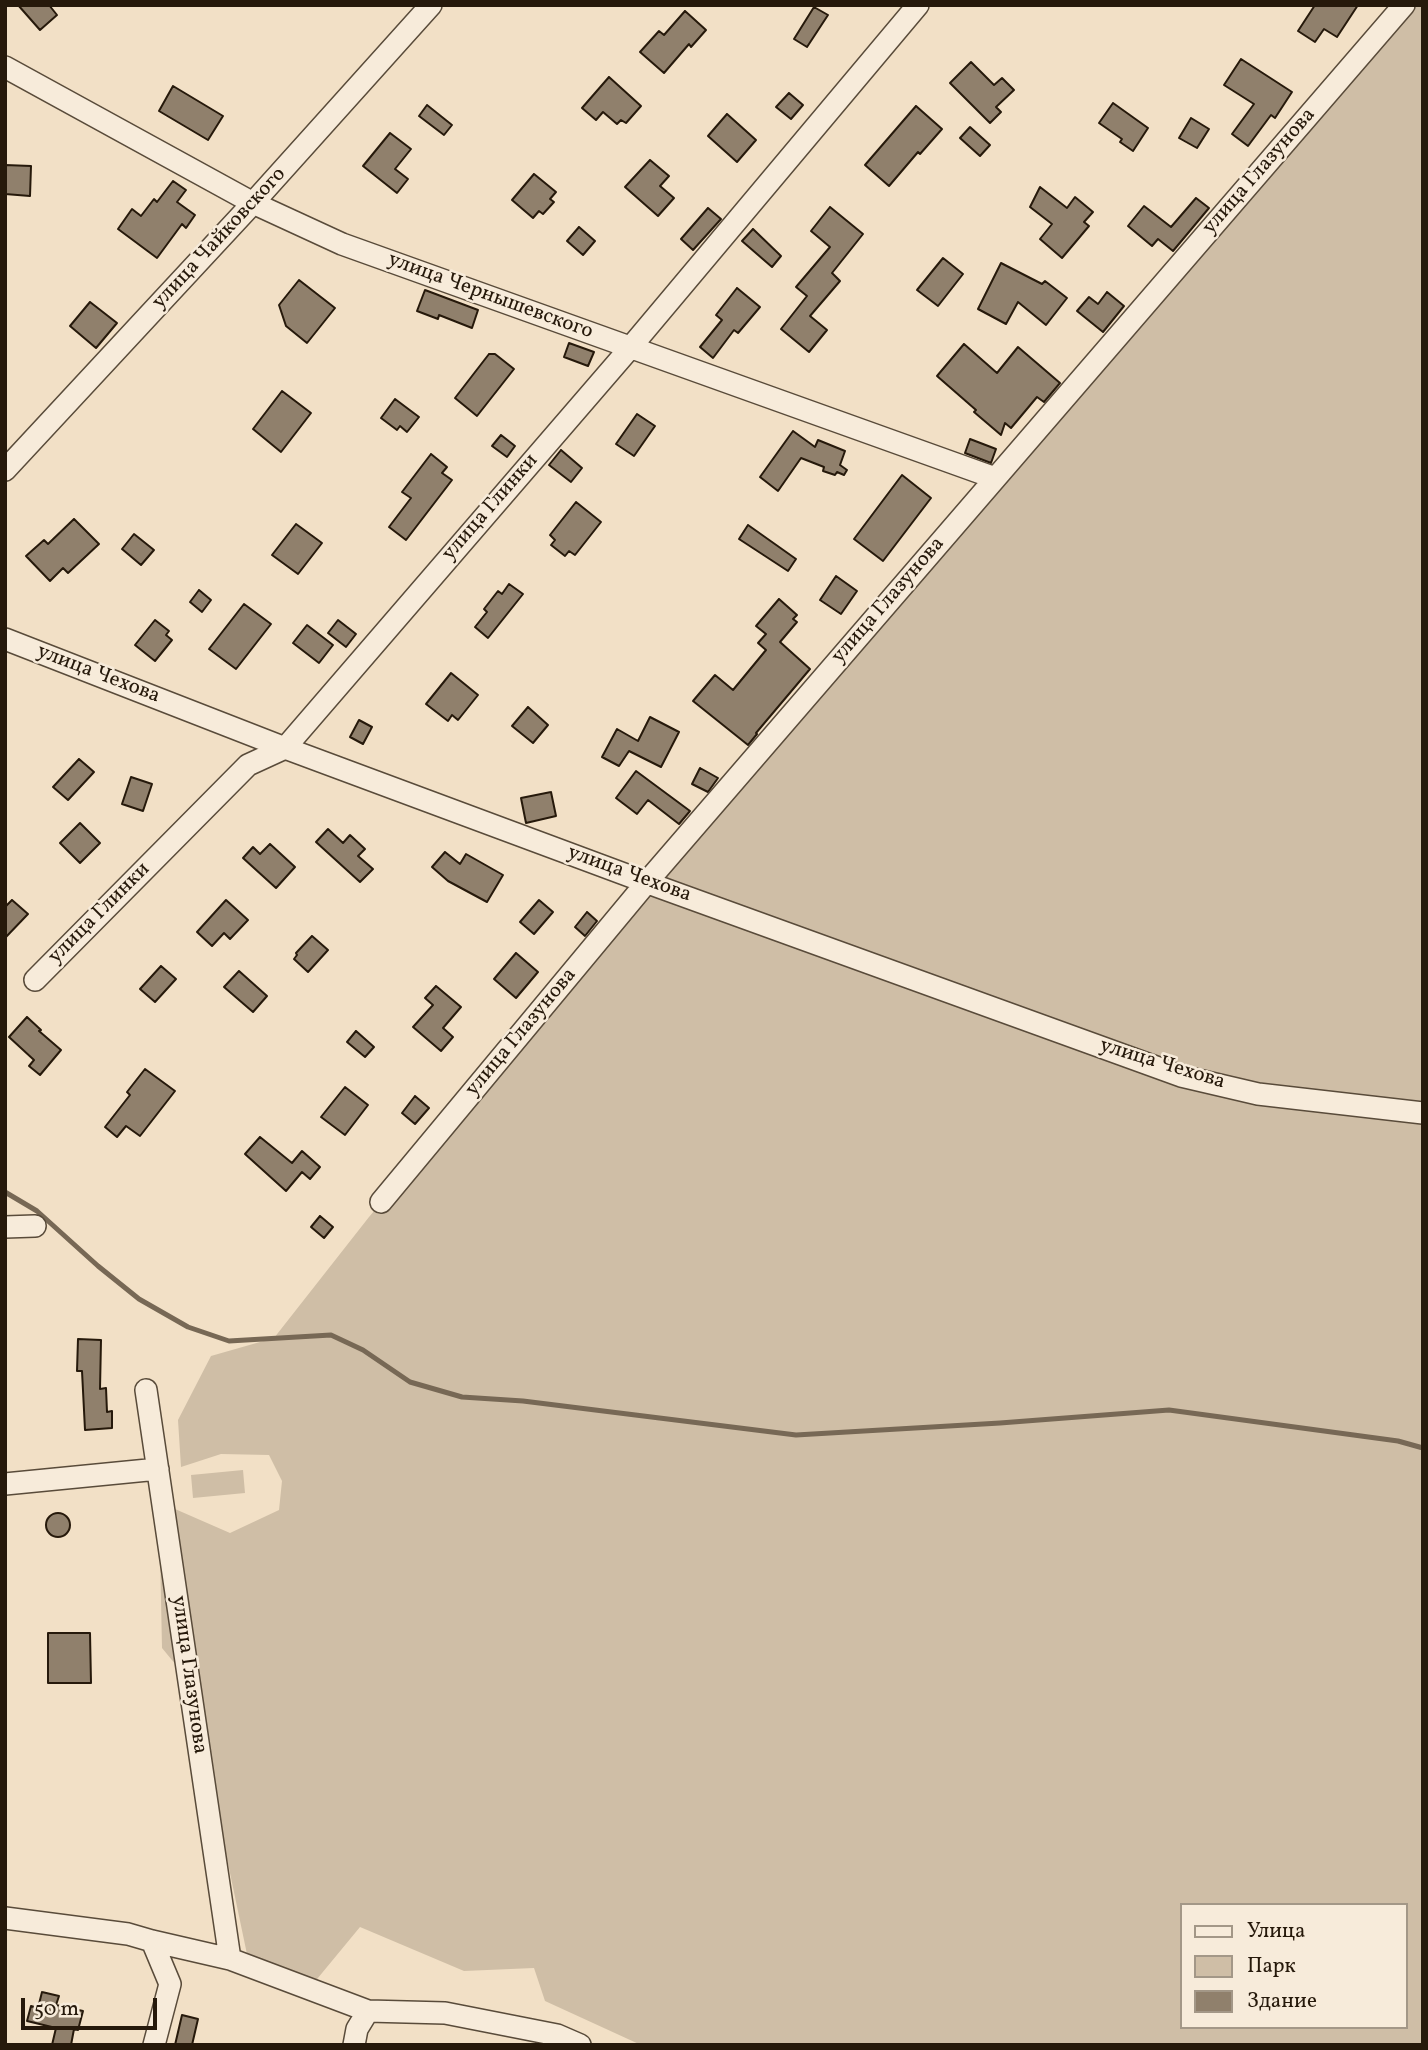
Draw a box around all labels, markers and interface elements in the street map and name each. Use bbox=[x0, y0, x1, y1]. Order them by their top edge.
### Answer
street label: улица Глазунова bbox=[1198, 103, 1322, 241]
street label: улица Чайковского bbox=[148, 163, 292, 315]
street label: улица Чернышевского bbox=[384, 248, 596, 346]
street label: улица Глинки bbox=[438, 449, 544, 567]
street label: улица Глазунова bbox=[827, 532, 951, 670]
street label: улица Чехова bbox=[33, 640, 163, 710]
street label: улица Чехова bbox=[564, 841, 694, 909]
street label: улица Глинки bbox=[44, 858, 156, 970]
street label: улица Глазунова bbox=[461, 964, 583, 1102]
street label: улица Чехова bbox=[1096, 1034, 1228, 1096]
street label: улица Глазунова bbox=[164, 1594, 212, 1756]
legend bbox=[1180, 1903, 1407, 2029]
text: Улица bbox=[1247, 1917, 1305, 1946]
text: Парк bbox=[1247, 1952, 1296, 1981]
scale bar bbox=[24, 1983, 161, 2027]
text: Здание bbox=[1247, 1987, 1317, 2016]
text: 50 m bbox=[34, 1995, 79, 2024]

